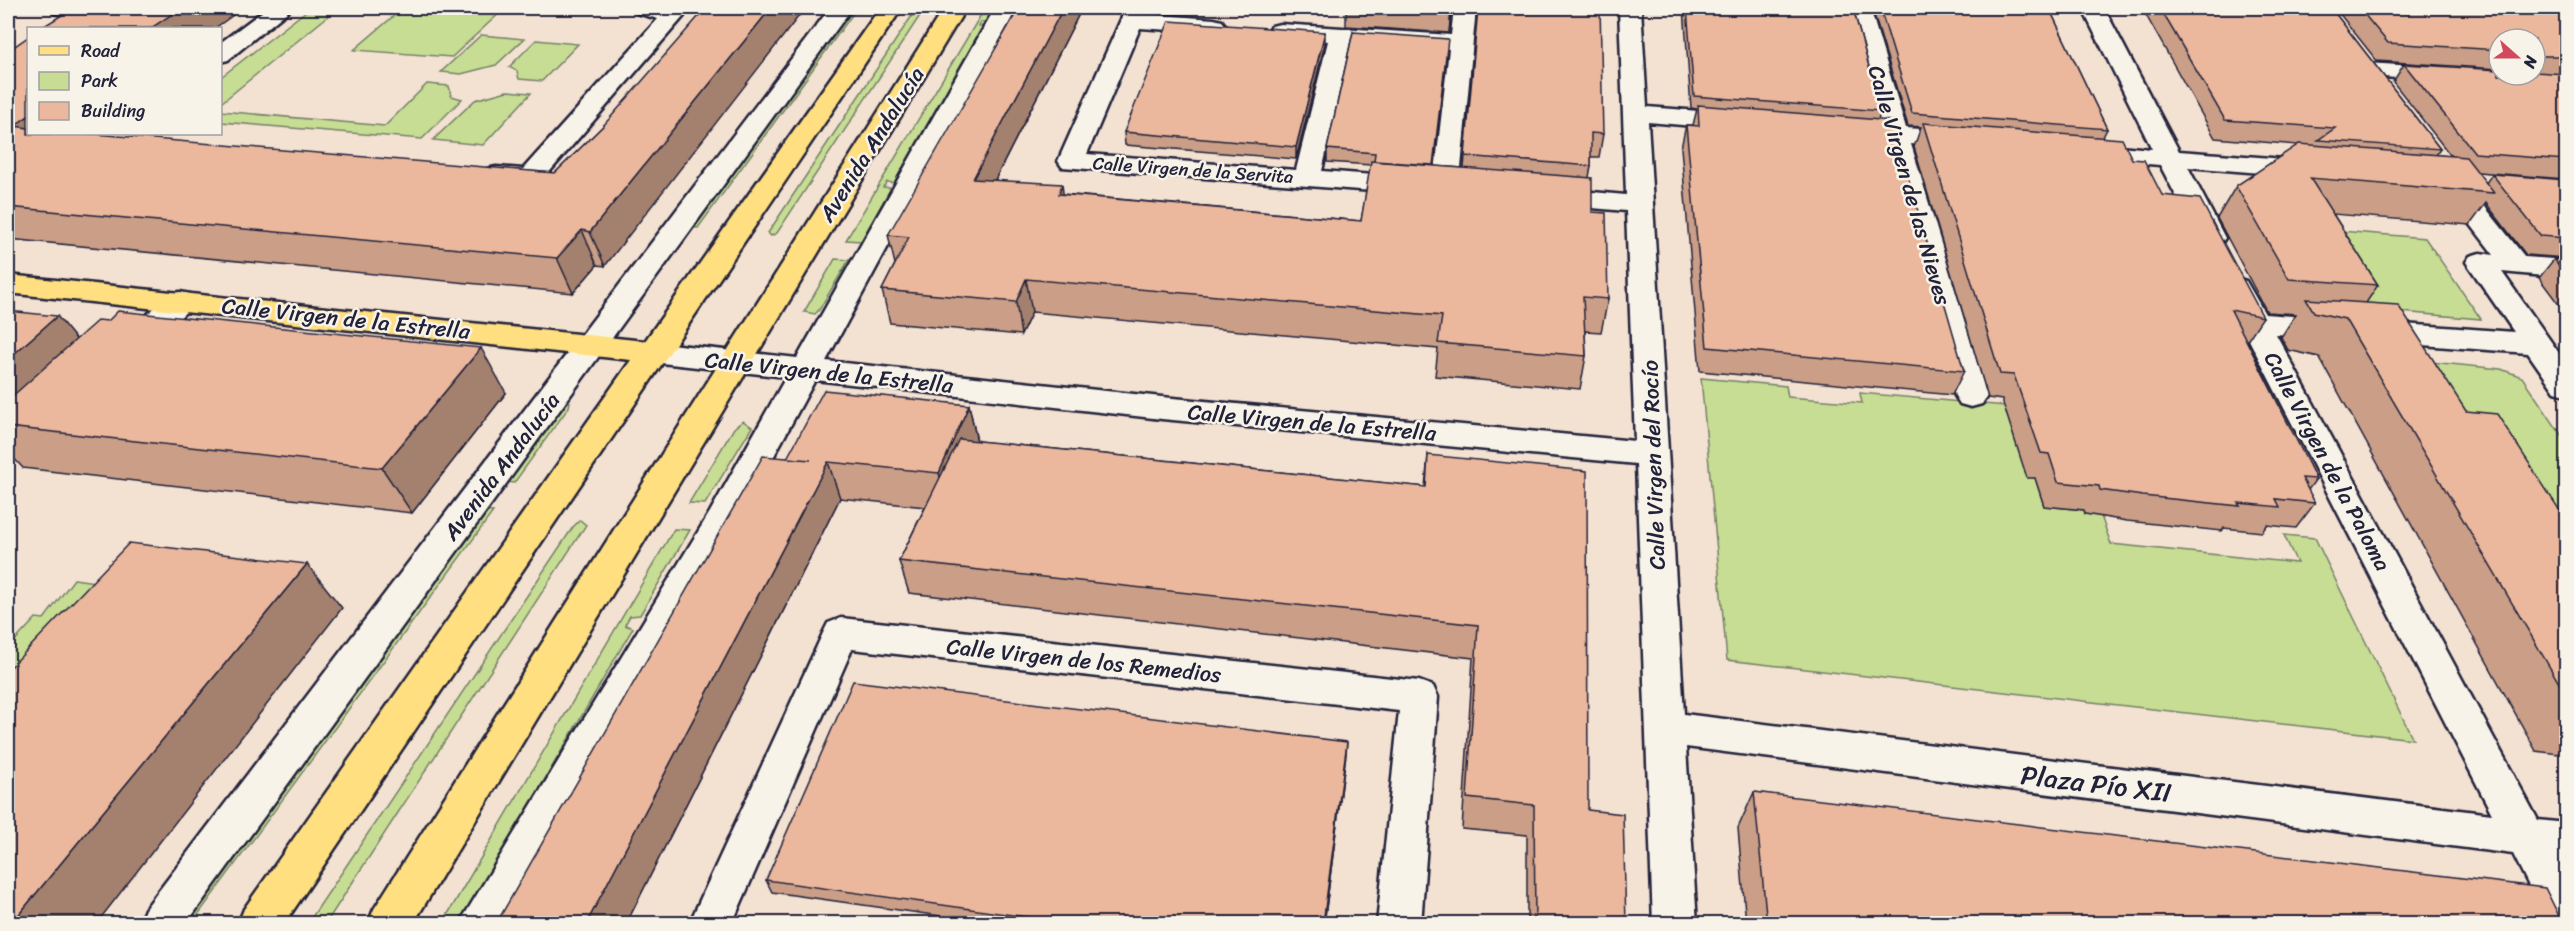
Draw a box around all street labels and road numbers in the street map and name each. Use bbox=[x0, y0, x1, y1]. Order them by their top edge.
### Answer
street label: Avenida Andalucía bbox=[807, 59, 935, 231]
street label: Calle Virgen de las Nieves bbox=[1857, 61, 1963, 310]
street label: Calle Virgen de la Servita bbox=[1092, 147, 1294, 193]
street label: Calle Virgen de la Estrella bbox=[220, 286, 473, 351]
street label: Calle Virgen de la Estrella bbox=[703, 340, 956, 405]
street label: Calle Virgen de la Paloma bbox=[2253, 344, 2402, 578]
street label: Calle Virgen del Rocío bbox=[1630, 359, 1677, 571]
street label: Avenida Andalucía bbox=[432, 384, 570, 550]
street label: Calle Virgen de la Estrella bbox=[1186, 392, 1439, 453]
street label: Calle Virgen de los Remedios bbox=[945, 627, 1224, 694]
street label: Plaza Pío XII bbox=[2018, 751, 2175, 817]

